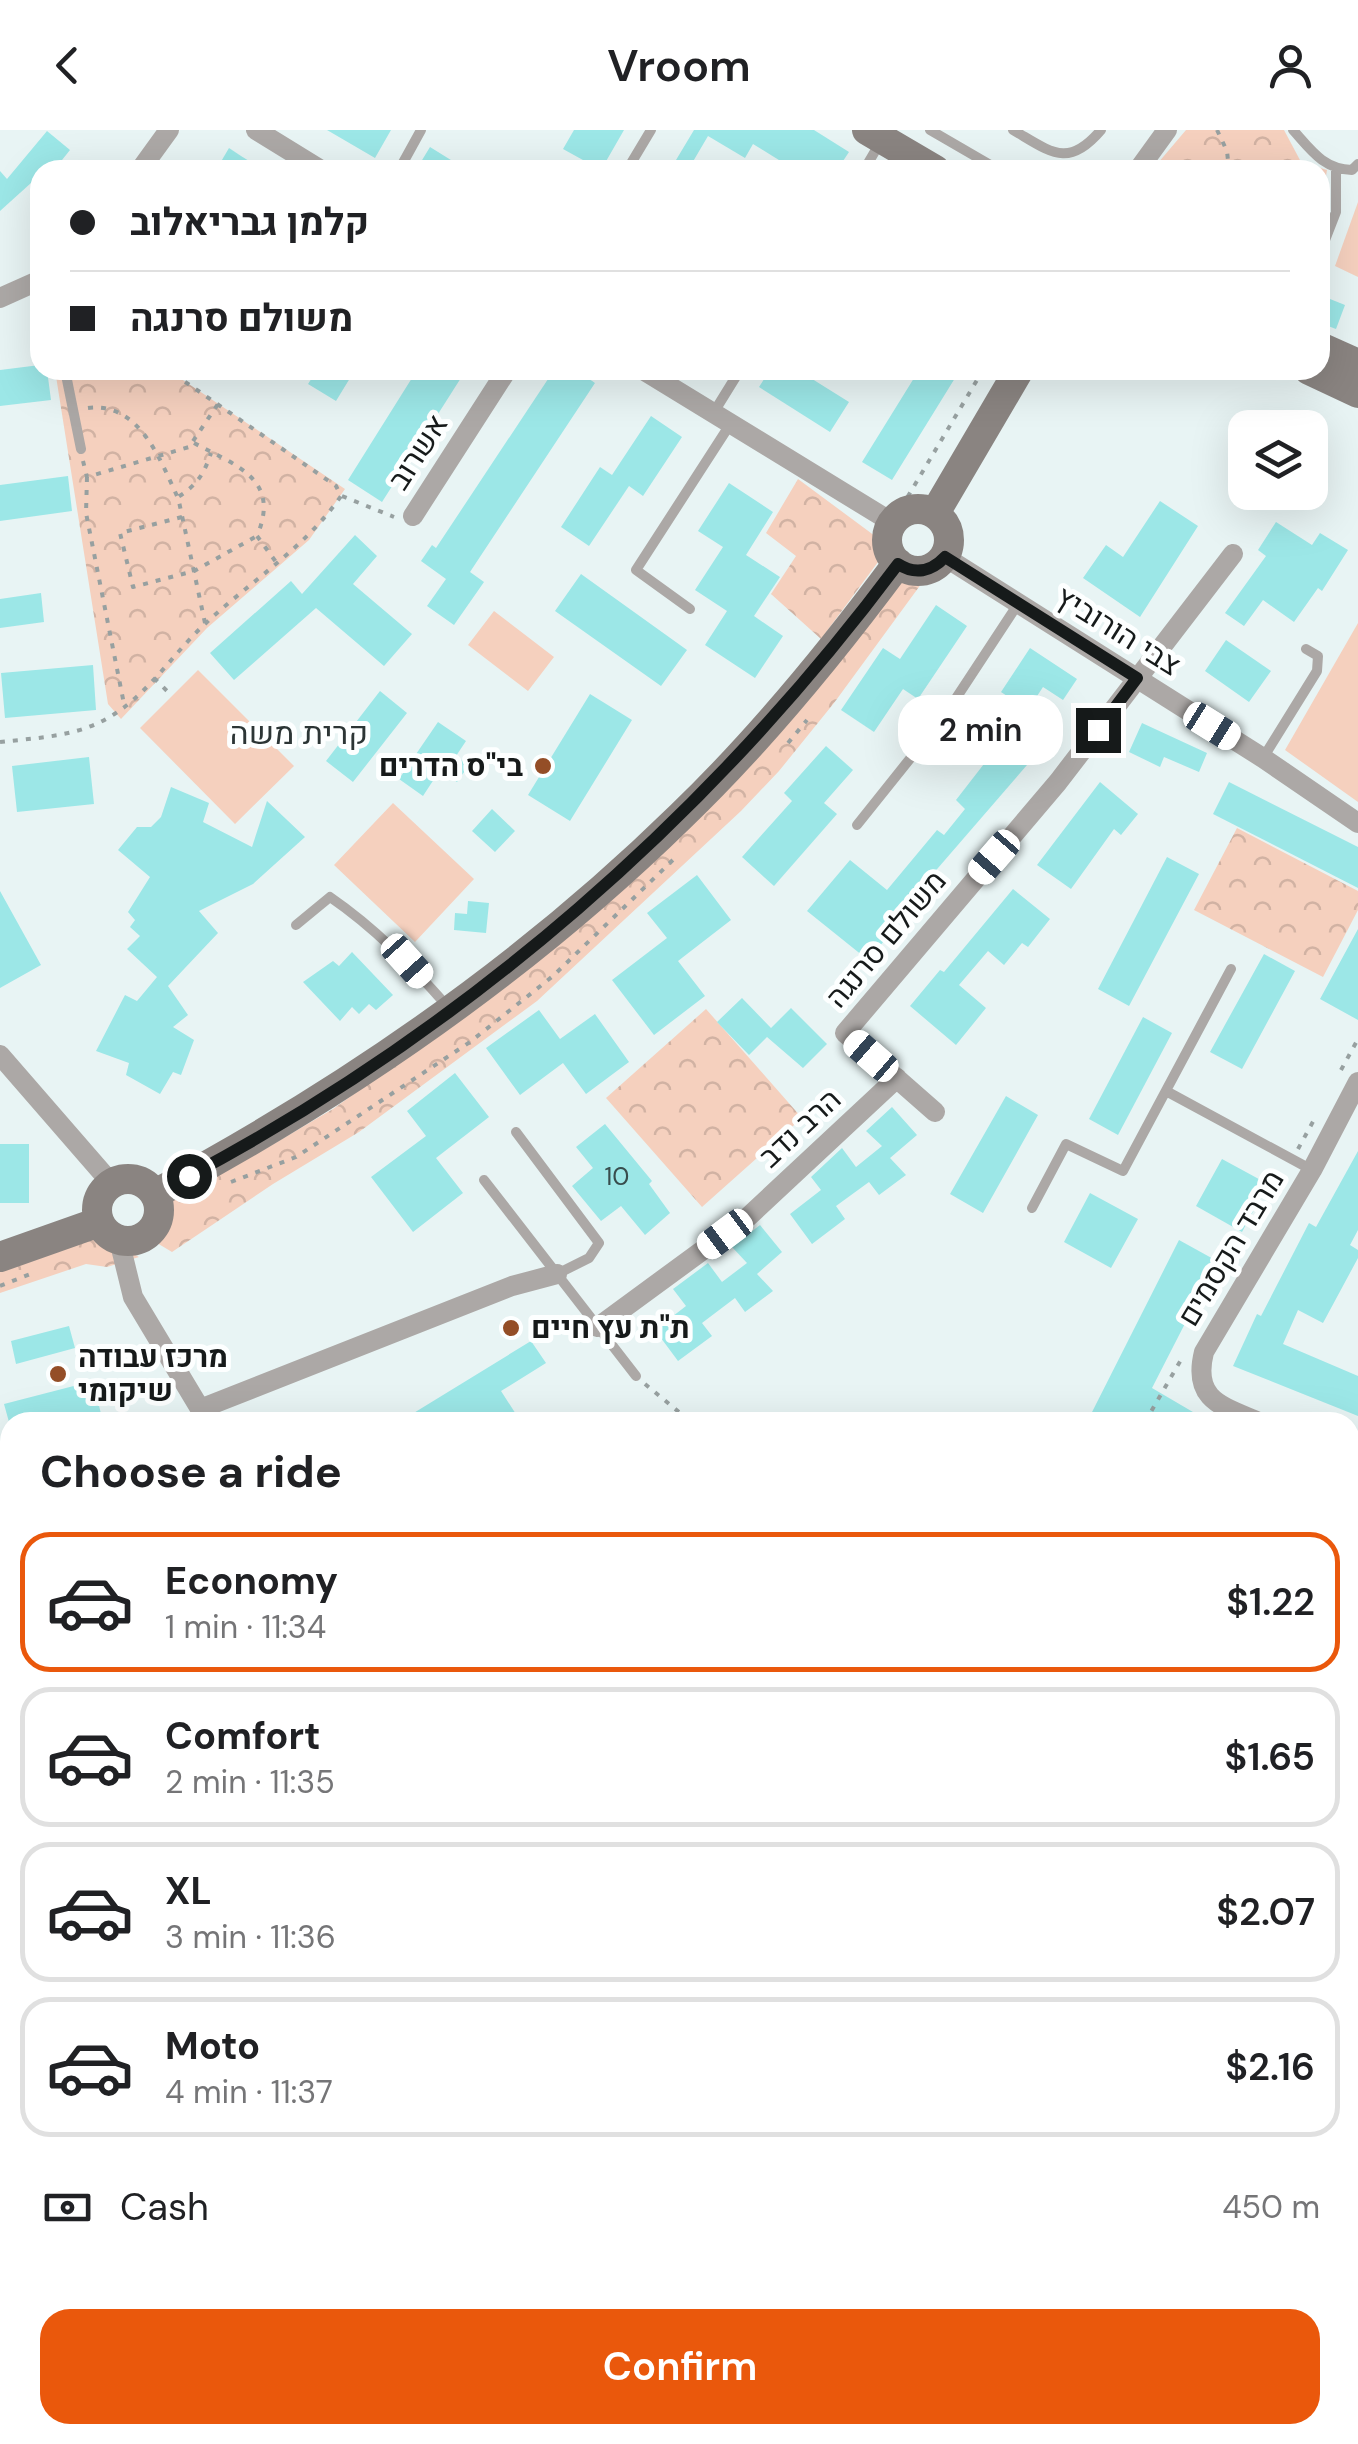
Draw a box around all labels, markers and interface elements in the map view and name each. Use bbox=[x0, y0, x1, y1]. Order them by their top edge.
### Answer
text: Vroom bbox=[607, 36, 751, 95]
icon: back bbox=[40, 38, 95, 93]
icon: person bbox=[1263, 38, 1318, 93]
text: קלמן גבריאלוב bbox=[130, 197, 369, 247]
text: משולם סרנגה bbox=[130, 293, 353, 343]
street label: אשרוב bbox=[379, 407, 456, 497]
map controls bbox=[1228, 410, 1328, 510]
button: layers bbox=[1228, 410, 1328, 510]
street label: צבי הורוביץ bbox=[1048, 577, 1188, 684]
callout: 2 min bbox=[898, 695, 1063, 765]
car bbox=[1179, 697, 1245, 755]
route end bbox=[1076, 708, 1121, 753]
text: 2 min bbox=[939, 709, 1022, 751]
district label: קרית משה bbox=[230, 712, 368, 754]
place label: בי"ס הדרים bbox=[379, 746, 523, 785]
marker: בי"ס הדרים bbox=[532, 755, 554, 777]
car bbox=[963, 825, 1025, 889]
street label: משולם סרנגה bbox=[817, 862, 955, 1016]
car bbox=[376, 929, 438, 993]
car bbox=[839, 1025, 903, 1087]
street label: הרב נדב bbox=[750, 1080, 849, 1175]
route start bbox=[167, 1154, 212, 1199]
house number: 10 bbox=[605, 1160, 629, 1193]
street label: מרבד הקסמים bbox=[1169, 1162, 1293, 1333]
car bbox=[692, 1204, 758, 1264]
place label: ת"ת עץ חיים bbox=[531, 1308, 690, 1347]
marker: ת"ת עץ חיים bbox=[500, 1317, 522, 1339]
place label: מרכז עבודה שיקומי bbox=[78, 1337, 228, 1410]
marker: מרכז עבודה שיקומי bbox=[47, 1363, 69, 1385]
text: Choose a ride bbox=[40, 1442, 342, 1501]
text: Economy bbox=[165, 1556, 338, 1606]
icon: car bbox=[45, 1557, 135, 1647]
text: $1.22 bbox=[1226, 1577, 1315, 1627]
text: 1 min · 11:34 bbox=[165, 1606, 326, 1648]
text: Comfort bbox=[165, 1711, 321, 1761]
icon: car bbox=[45, 1712, 135, 1802]
text: $1.65 bbox=[1224, 1732, 1315, 1782]
text: 2 min · 11:35 bbox=[165, 1761, 335, 1803]
text: XL bbox=[165, 1866, 212, 1916]
icon: car bbox=[45, 1867, 135, 1957]
text: $2.07 bbox=[1216, 1887, 1315, 1937]
text: 3 min · 11:36 bbox=[165, 1916, 336, 1958]
text: Moto bbox=[165, 2021, 260, 2071]
icon: car bbox=[45, 2022, 135, 2112]
text: $2.16 bbox=[1225, 2042, 1315, 2092]
text: 4 min · 11:37 bbox=[165, 2071, 333, 2113]
icon: cash bbox=[40, 2180, 95, 2235]
text: Cash bbox=[120, 2182, 209, 2232]
text: 450 m bbox=[1222, 2186, 1320, 2228]
button: Confirm bbox=[40, 2309, 1320, 2424]

